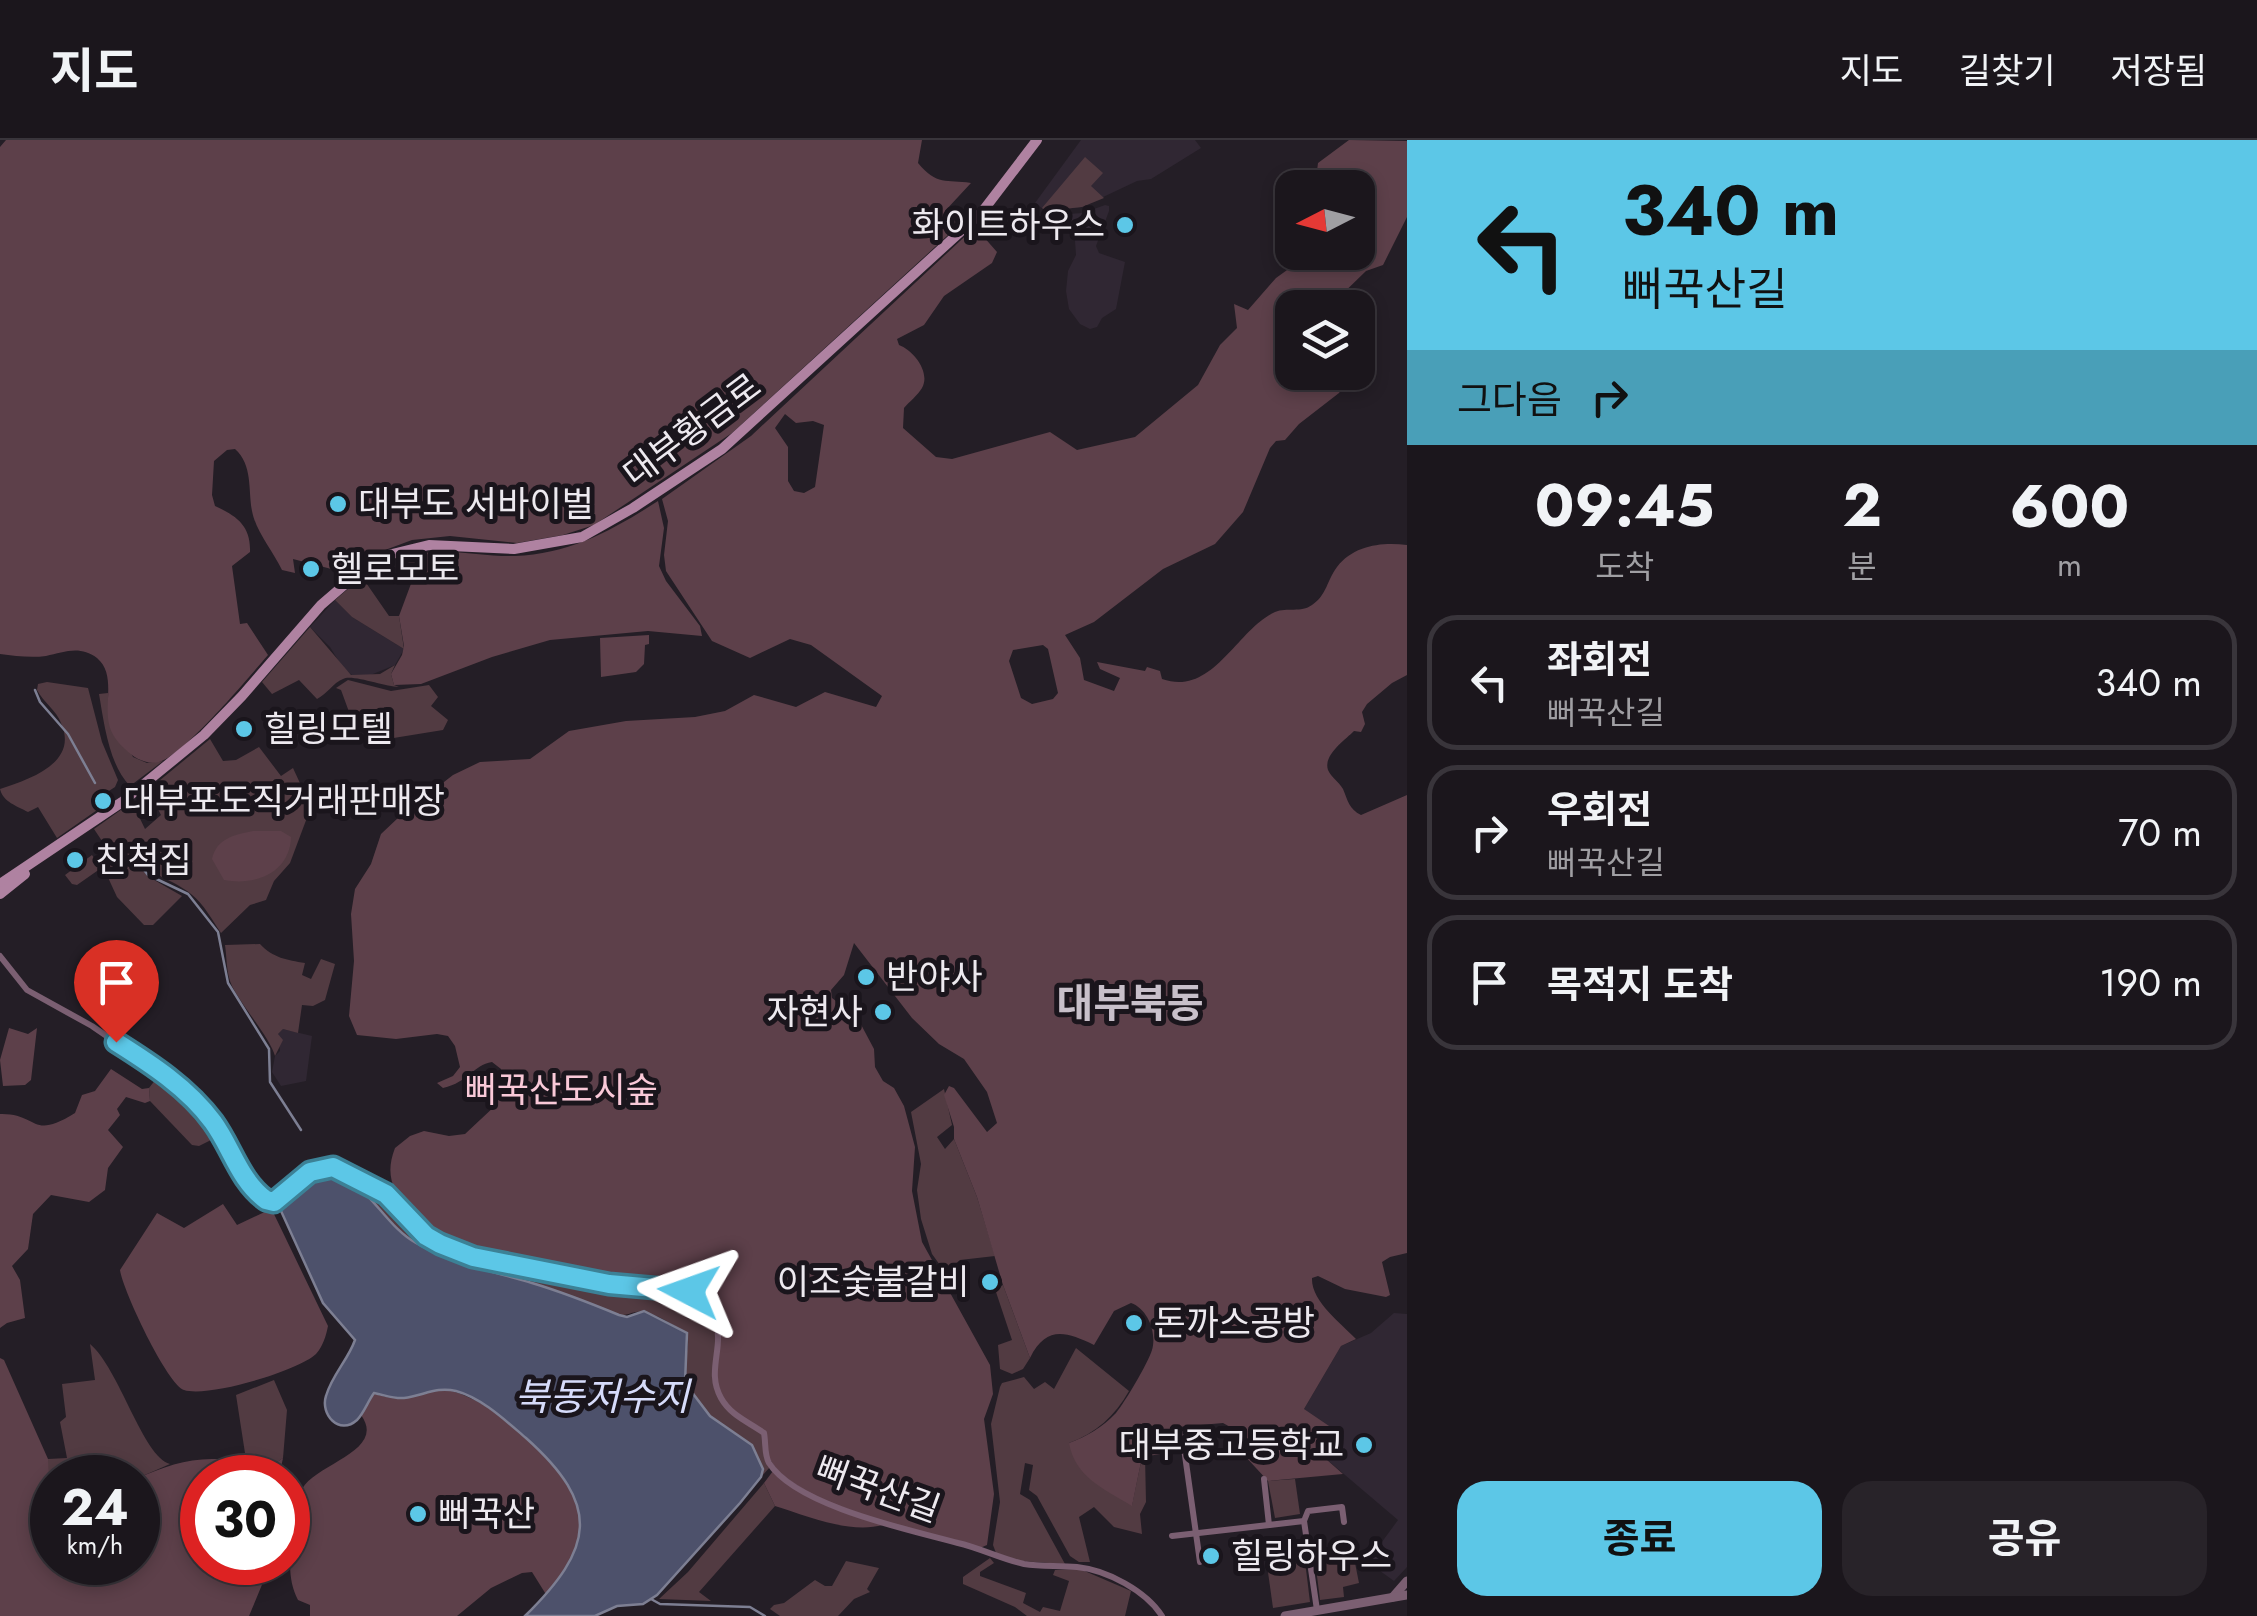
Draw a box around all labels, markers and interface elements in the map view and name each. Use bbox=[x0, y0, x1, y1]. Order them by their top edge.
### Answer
text: 지도 bbox=[50, 37, 138, 106]
text: 지도 bbox=[1839, 46, 1904, 96]
text: 길찾기 bbox=[1959, 46, 2055, 96]
text: 저장됨 bbox=[2110, 46, 2207, 96]
text: 340 m bbox=[1622, 160, 1839, 261]
north arrow bbox=[1275, 170, 1375, 270]
map controls bbox=[1275, 170, 1375, 390]
icon: left bbox=[1457, 180, 1587, 310]
place label: 화이트하우스 bbox=[912, 200, 1105, 250]
marker: 화이트하우스 bbox=[1114, 214, 1136, 236]
text: 뻐꾹산길 bbox=[1622, 257, 1788, 322]
button: layers bbox=[1275, 290, 1375, 390]
street label: 대부황금로 bbox=[613, 362, 771, 498]
icon: right bbox=[1582, 370, 1637, 425]
text: 그다음 bbox=[1457, 372, 1562, 427]
text: 09:45 bbox=[1535, 462, 1715, 549]
text: 2 bbox=[1842, 462, 1882, 549]
text: 600 bbox=[2010, 463, 2129, 550]
place label: 대부도 서바이벌 bbox=[358, 479, 594, 529]
marker: 대부도 서바이벌 bbox=[327, 493, 349, 515]
text: m bbox=[2057, 542, 2082, 588]
place label: 헬로모토 bbox=[331, 544, 460, 594]
text: 도착 bbox=[1595, 544, 1654, 590]
text: 분 bbox=[1847, 544, 1877, 590]
marker: 헬로모토 bbox=[300, 558, 322, 580]
text: 좌회전 bbox=[1547, 632, 1652, 687]
icon: left bbox=[1462, 655, 1517, 710]
text: 340 m bbox=[2095, 655, 2202, 710]
text: 뻐꾹산길 bbox=[1547, 690, 1665, 736]
place label: 힐링모텔 bbox=[264, 704, 393, 754]
marker: 힐링모텔 bbox=[233, 718, 255, 740]
place label: 대부포도직거래판매장 bbox=[123, 776, 445, 826]
text: 우회전 bbox=[1547, 782, 1652, 837]
marker: 대부포도직거래판매장 bbox=[92, 790, 114, 812]
icon: right bbox=[1462, 805, 1517, 860]
text: 70 m bbox=[2118, 805, 2202, 860]
place label: 친척집 bbox=[95, 835, 192, 885]
text: 뻐꾹산길 bbox=[1547, 840, 1665, 886]
marker: 친척집 bbox=[64, 849, 86, 871]
pin bbox=[74, 940, 159, 1043]
place label: 반야사 bbox=[886, 952, 983, 1002]
icon: arrive bbox=[89, 955, 144, 1010]
icon: arrive bbox=[1462, 955, 1517, 1010]
text: 190 m bbox=[2099, 955, 2202, 1010]
text: 목적지 도착 bbox=[1547, 957, 1733, 1012]
marker: 반야사 bbox=[855, 966, 877, 988]
district label: 대부북동 bbox=[1056, 974, 1204, 1032]
place label: 자현사 bbox=[766, 987, 863, 1037]
marker: 자현사 bbox=[872, 1001, 894, 1023]
park label: 뻐꾹산도시숲 bbox=[464, 1065, 658, 1115]
position arrow bbox=[637, 1239, 741, 1343]
place label: 이조숯불갈비 bbox=[777, 1257, 970, 1307]
marker: 이조숯불갈비 bbox=[979, 1271, 1001, 1293]
place label: 돈까스공방 bbox=[1154, 1298, 1315, 1348]
marker: 돈까스공방 bbox=[1123, 1312, 1145, 1334]
water label: 북동저수지 bbox=[515, 1369, 692, 1424]
place label: 대부중고등학교 bbox=[1119, 1420, 1344, 1470]
marker: 대부중고등학교 bbox=[1353, 1434, 1375, 1456]
street label: 뻐꾹산길 bbox=[809, 1443, 947, 1535]
speed limit sign: 30 bbox=[180, 1455, 310, 1585]
text: 24 bbox=[61, 1471, 129, 1544]
button: 종료 bbox=[1457, 1481, 1822, 1596]
button: 공유 bbox=[1842, 1481, 2207, 1596]
place label: 뻐꾹산 bbox=[438, 1489, 535, 1539]
marker: 뻐꾹산 bbox=[407, 1503, 429, 1525]
text: km/h bbox=[67, 1527, 123, 1563]
place label: 힐링하우스 bbox=[1231, 1531, 1392, 1581]
marker: 힐링하우스 bbox=[1200, 1545, 1222, 1567]

